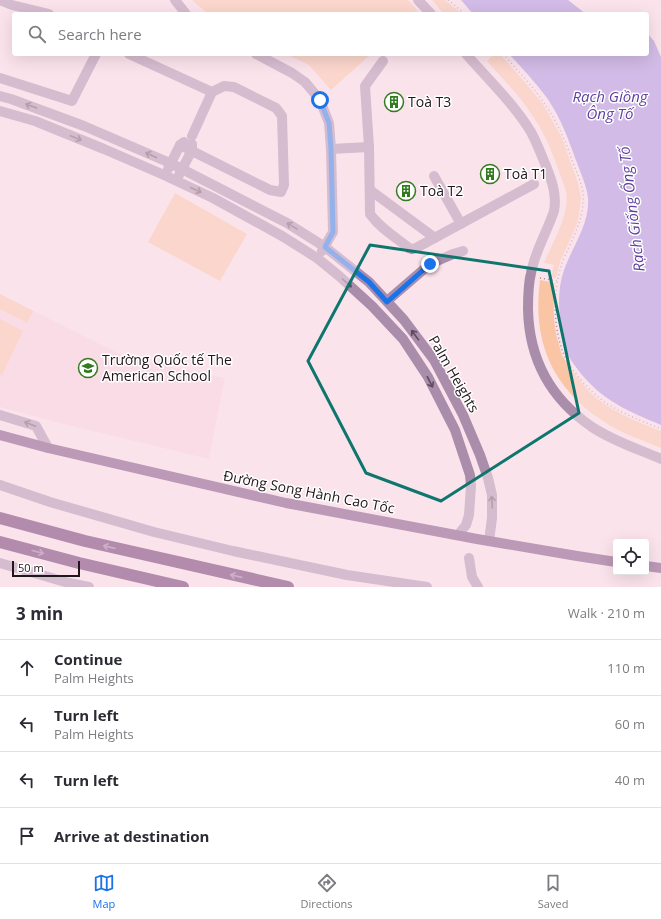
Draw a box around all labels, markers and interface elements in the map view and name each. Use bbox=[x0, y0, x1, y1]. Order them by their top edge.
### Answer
search box bbox=[12, 12, 649, 56]
icon: search bbox=[26, 23, 48, 45]
text: Search here bbox=[58, 24, 142, 44]
water label: Rạch Giồng Ông Tố bbox=[572, 86, 649, 123]
route start bbox=[311, 91, 329, 109]
building icon: Toà T3 bbox=[383, 91, 405, 113]
place label: Toà T3 bbox=[408, 92, 451, 111]
one-way arrow bbox=[25, 102, 37, 110]
one-way arrow bbox=[70, 134, 82, 142]
water label: Rạch Giống Ống Tố bbox=[613, 144, 649, 273]
one-way arrow bbox=[145, 151, 157, 158]
building icon: Toà T1 bbox=[479, 163, 501, 185]
place label: Toà T1 bbox=[504, 164, 547, 183]
building icon: Toà T2 bbox=[395, 180, 417, 202]
place label: Toà T2 bbox=[420, 181, 463, 200]
one-way arrow bbox=[189, 187, 201, 194]
one-way arrow bbox=[286, 222, 298, 230]
route end bbox=[421, 255, 439, 273]
one-way arrow bbox=[342, 278, 352, 288]
one-way arrow bbox=[411, 330, 419, 341]
street label: Palm Heights bbox=[425, 332, 484, 416]
place label: Trường Quốc tế The American School bbox=[102, 350, 232, 385]
school or university icon: Trường Quốc tế The American School bbox=[77, 357, 99, 379]
one-way arrow bbox=[427, 375, 435, 387]
one-way arrow bbox=[24, 420, 36, 428]
street label: Đường Song Hành Cao Tốc bbox=[222, 466, 397, 518]
one-way arrow bbox=[489, 496, 496, 509]
map controls bbox=[613, 539, 649, 575]
button: locate bbox=[613, 539, 649, 575]
one-way arrow bbox=[103, 542, 116, 550]
one-way arrow bbox=[31, 549, 44, 556]
scale bar bbox=[12, 559, 80, 578]
text: 50 m bbox=[18, 560, 44, 575]
one-way arrow bbox=[230, 571, 243, 579]
text: 3 min bbox=[16, 602, 63, 625]
text: Walk · 210 m bbox=[568, 604, 645, 622]
text: Continue bbox=[54, 649, 122, 669]
icon: ahead bbox=[16, 657, 38, 679]
text: 110 m bbox=[607, 659, 645, 677]
text: Palm Heights bbox=[54, 669, 134, 687]
text: Turn left bbox=[54, 705, 119, 725]
icon: left bbox=[16, 713, 38, 735]
text: 60 m bbox=[615, 715, 645, 733]
text: Palm Heights bbox=[54, 725, 134, 743]
icon: left bbox=[16, 769, 38, 791]
text: Turn left bbox=[54, 770, 119, 790]
text: 40 m bbox=[615, 771, 645, 789]
icon: arrive bbox=[16, 825, 38, 847]
text: Arrive at destination bbox=[54, 826, 209, 846]
tab: Map bbox=[93, 872, 115, 911]
tab: Directions bbox=[301, 872, 353, 911]
tab: Saved bbox=[538, 872, 568, 911]

